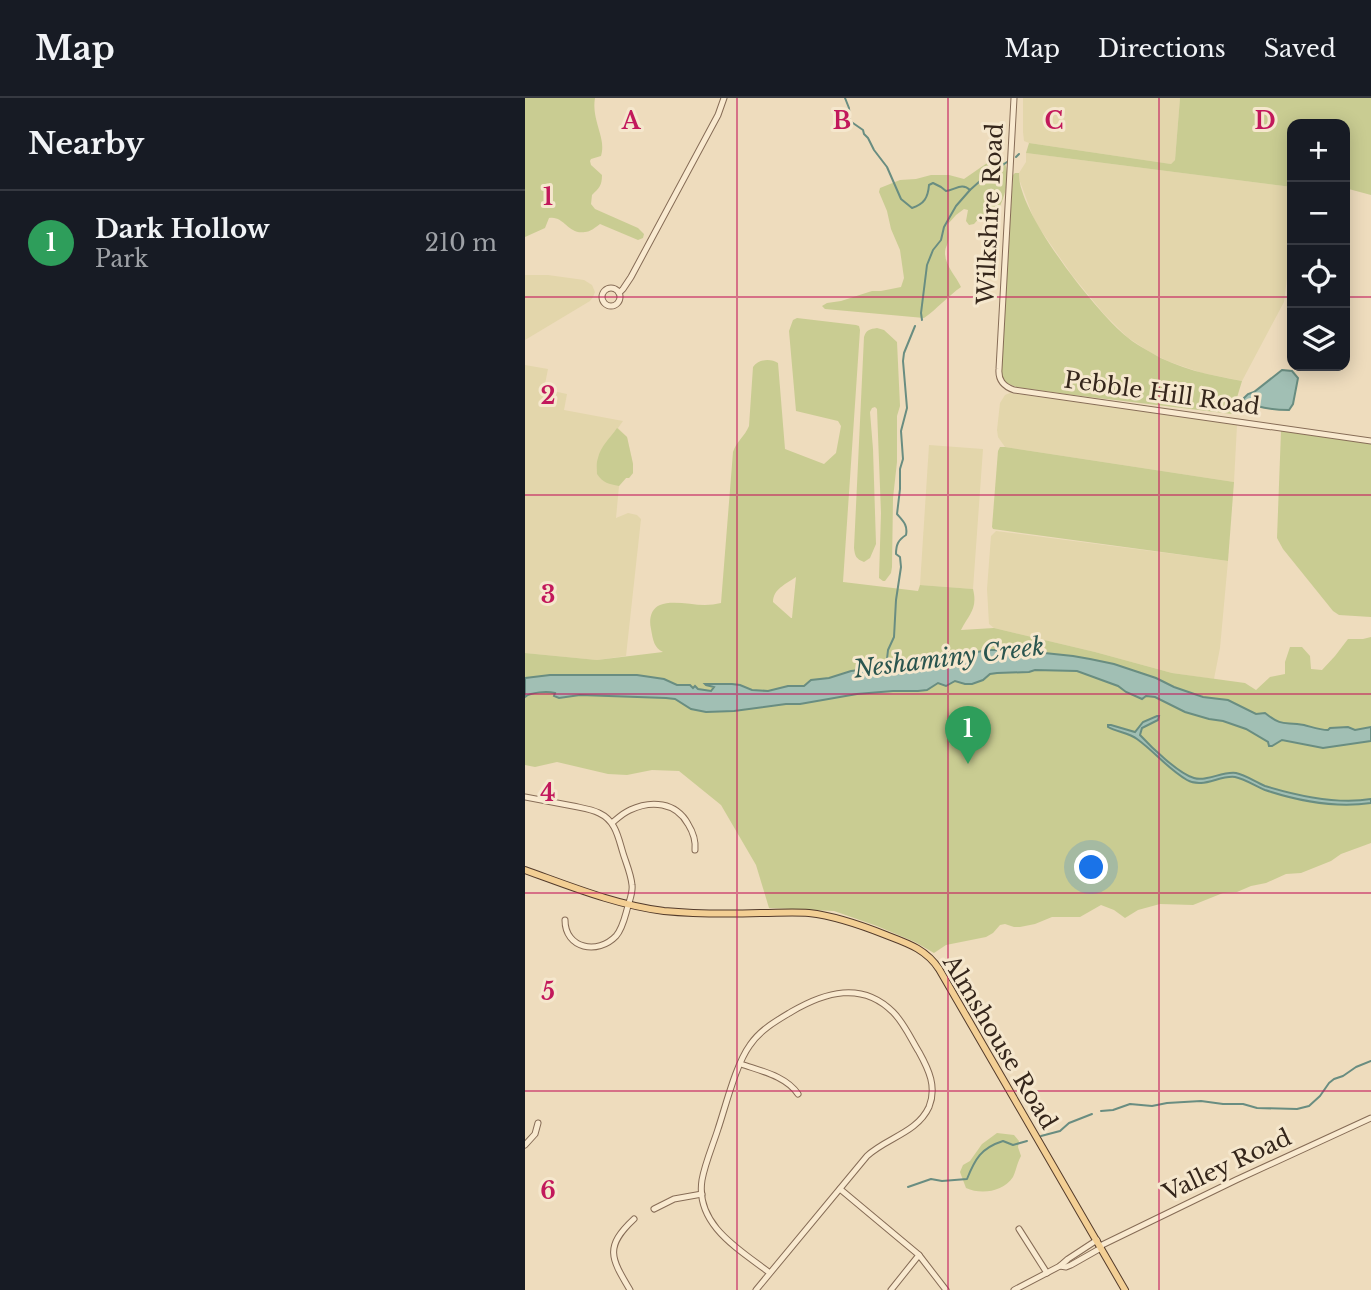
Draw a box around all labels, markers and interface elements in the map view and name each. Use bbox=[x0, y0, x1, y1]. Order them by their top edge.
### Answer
text: Map bbox=[35, 28, 115, 69]
text: Map bbox=[1004, 34, 1060, 63]
text: Directions bbox=[1098, 34, 1226, 63]
text: Saved bbox=[1264, 34, 1336, 63]
text: A bbox=[621, 107, 642, 135]
text: B bbox=[833, 107, 851, 135]
text: C bbox=[1045, 107, 1063, 135]
text: D bbox=[1254, 107, 1276, 135]
map controls bbox=[1287, 119, 1350, 371]
button: + bbox=[1287, 119, 1350, 182]
street label: Wilkshire Road bbox=[971, 122, 1009, 307]
text: Nearby bbox=[28, 125, 144, 162]
button: − bbox=[1287, 182, 1350, 245]
text: 1 bbox=[543, 183, 553, 211]
text: Dark Hollow bbox=[95, 213, 270, 245]
text: 1 bbox=[46, 229, 56, 257]
text: 210 m bbox=[425, 229, 497, 257]
text: Park bbox=[95, 245, 148, 273]
button: locate bbox=[1287, 245, 1350, 308]
button: layers bbox=[1287, 308, 1350, 371]
street label: Pebble Hill Road bbox=[1062, 365, 1262, 421]
text: 2 bbox=[541, 382, 555, 410]
text: 3 bbox=[541, 581, 555, 609]
water label: Neshaminy Creek bbox=[851, 631, 1046, 684]
pin: 1 bbox=[945, 706, 991, 764]
text: 4 bbox=[540, 779, 556, 807]
your location bbox=[1074, 850, 1108, 884]
street label: Almshouse Road bbox=[936, 949, 1063, 1134]
text: 5 bbox=[541, 978, 555, 1006]
street label: Valley Road bbox=[1158, 1123, 1296, 1207]
text: 6 bbox=[540, 1177, 556, 1205]

